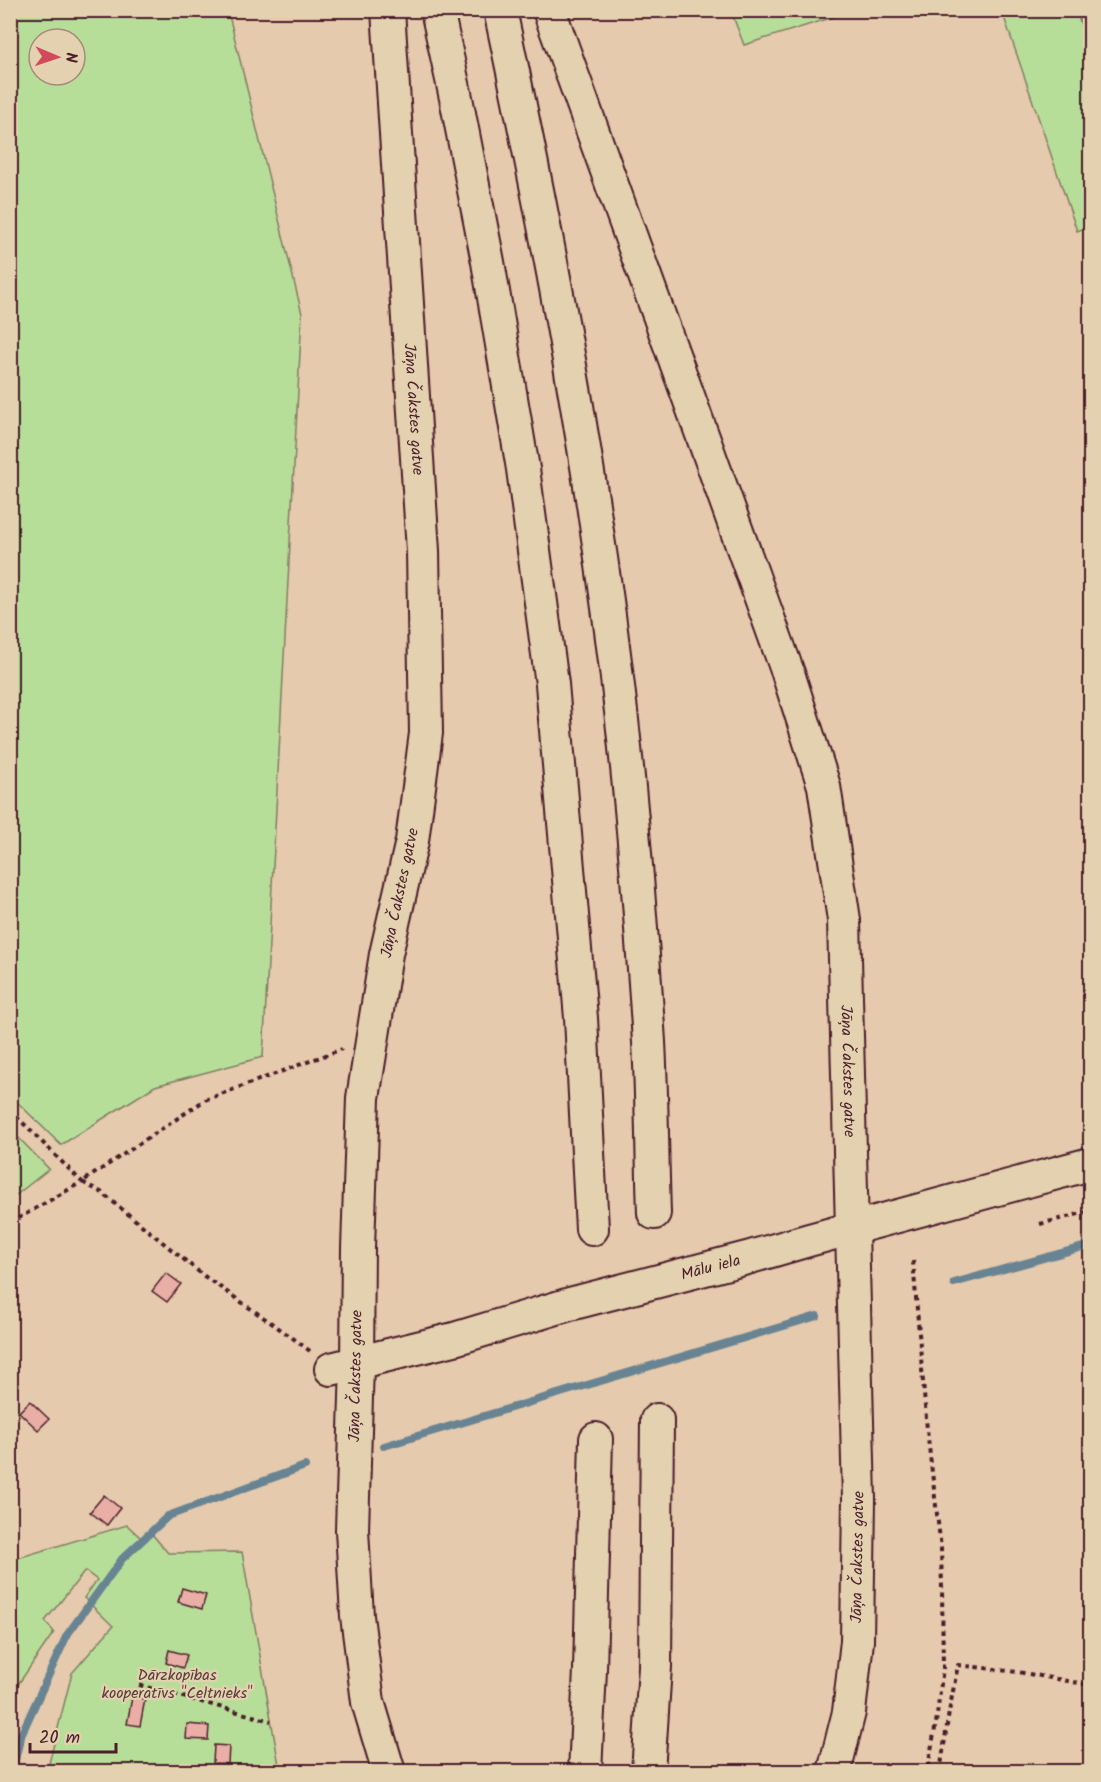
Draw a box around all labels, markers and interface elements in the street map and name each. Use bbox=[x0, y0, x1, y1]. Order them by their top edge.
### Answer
north arrow bbox=[27, 27, 87, 87]
text: N bbox=[58, 52, 83, 63]
street label: Jāņa Čakstes gatve bbox=[397, 342, 431, 476]
street label: Jāņa Čakstes gatve bbox=[374, 826, 426, 960]
street label: Jāņa Čakstes gatve bbox=[834, 1005, 862, 1138]
street label: Mālu iela bbox=[678, 1248, 743, 1287]
street label: Jāņa Čakstes gatve bbox=[342, 1310, 370, 1442]
street label: Jāņa Čakstes gatve bbox=[844, 1491, 872, 1623]
park label: Dārzkopības kooperatīvs "Celtnieks" bbox=[102, 1663, 253, 1706]
scale bar bbox=[30, 1716, 116, 1754]
text: 20 m bbox=[39, 1724, 80, 1753]

